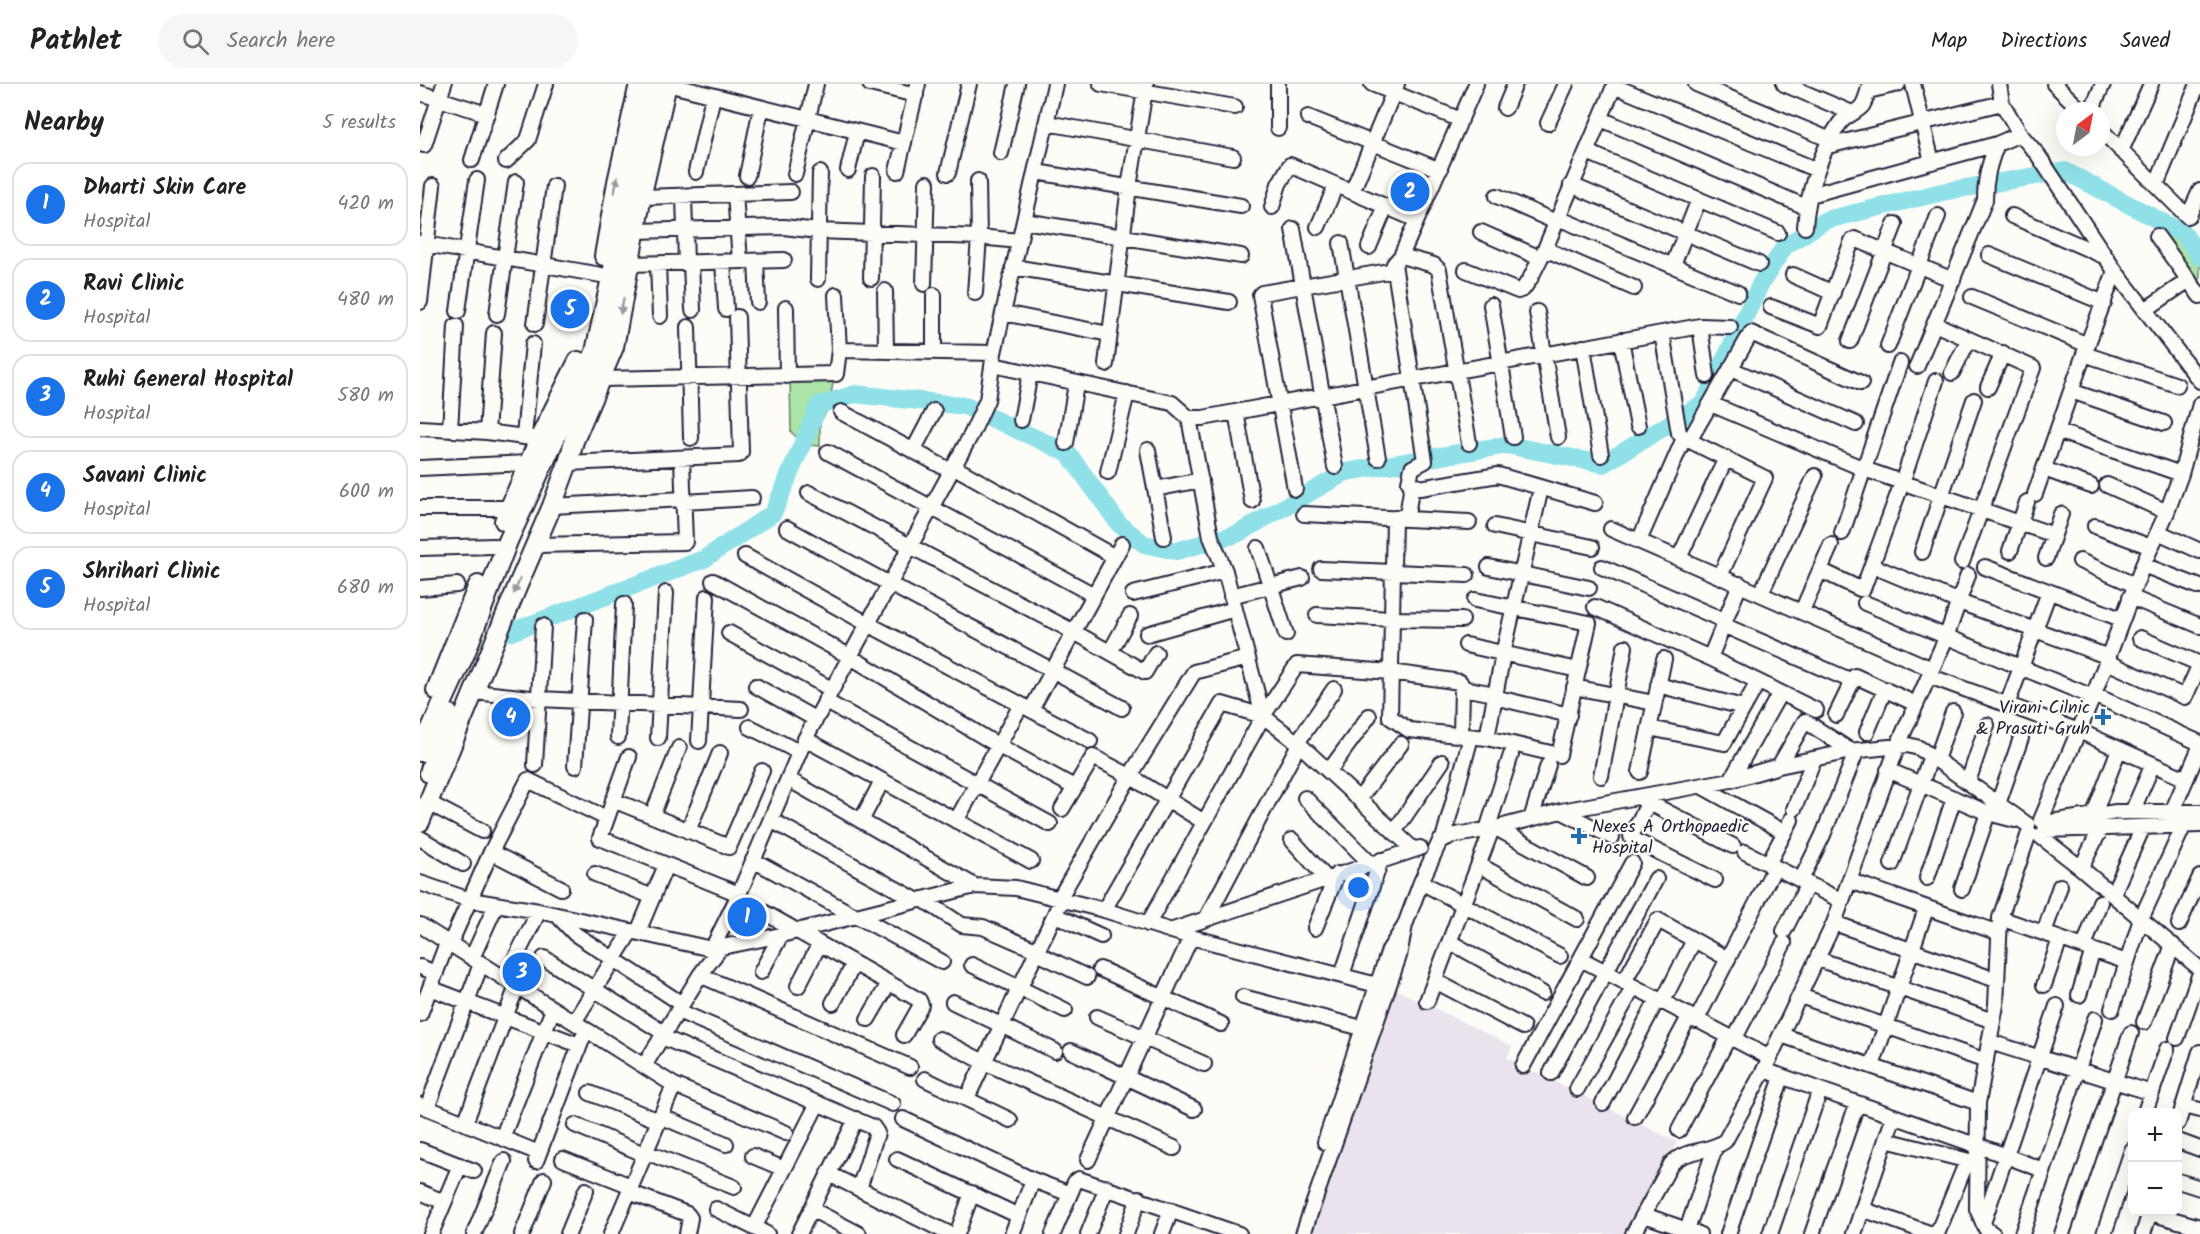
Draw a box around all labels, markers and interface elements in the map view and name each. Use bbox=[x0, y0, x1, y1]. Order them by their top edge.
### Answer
search box bbox=[158, 14, 578, 68]
text: Pathlet bbox=[30, 19, 122, 64]
text: Search here bbox=[227, 24, 335, 59]
icon: search bbox=[179, 25, 212, 58]
text: Map bbox=[1931, 25, 1967, 58]
text: Directions bbox=[2000, 25, 2087, 58]
text: Saved bbox=[2120, 25, 2170, 58]
text: Nearby bbox=[24, 102, 104, 144]
north arrow bbox=[2056, 102, 2110, 156]
text: 5 results bbox=[322, 107, 396, 139]
pin: 2 bbox=[1390, 170, 1430, 214]
text: Dharti Skin Care bbox=[83, 171, 246, 206]
one-way arrow bbox=[612, 176, 621, 195]
text: 1 bbox=[42, 188, 49, 220]
text: 420 m bbox=[337, 188, 394, 220]
text: Hospital bbox=[83, 206, 150, 238]
text: Ravi Clinic bbox=[83, 267, 185, 302]
text: 2 bbox=[40, 284, 51, 316]
text: 480 m bbox=[337, 284, 394, 316]
pin: 5 bbox=[550, 286, 590, 332]
one-way arrow bbox=[617, 297, 626, 316]
text: Hospital bbox=[83, 302, 150, 334]
text: Ruhi General Hospital bbox=[83, 363, 293, 398]
text: 3 bbox=[40, 380, 51, 412]
text: 580 m bbox=[337, 380, 394, 412]
text: Hospital bbox=[83, 398, 150, 430]
text: Savani Clinic bbox=[83, 459, 207, 494]
text: 4 bbox=[40, 476, 51, 508]
text: 600 m bbox=[339, 476, 394, 508]
text: Hospital bbox=[83, 494, 150, 526]
text: Shrihari Clinic bbox=[83, 555, 221, 590]
text: 5 bbox=[40, 572, 51, 604]
text: 680 m bbox=[337, 572, 394, 604]
one-way arrow bbox=[512, 577, 521, 595]
text: Hospital bbox=[83, 590, 150, 622]
pin: 4 bbox=[492, 694, 530, 740]
place label: Virani Cilnic & Prasuti Gruh bbox=[1976, 694, 2090, 744]
marker: Virani Cilnic & Prasuti Gruh bbox=[2094, 708, 2112, 726]
place label: Nexes A Orthopaedic Hospital bbox=[1592, 813, 1749, 863]
marker: Nexes A Orthopaedic Hospital bbox=[1570, 827, 1588, 845]
your location bbox=[1344, 873, 1373, 902]
pin: 1 bbox=[728, 894, 766, 940]
pin: 3 bbox=[502, 950, 542, 994]
map controls bbox=[2128, 1108, 2182, 1216]
button: + bbox=[2128, 1108, 2182, 1162]
button: − bbox=[2128, 1162, 2182, 1216]

